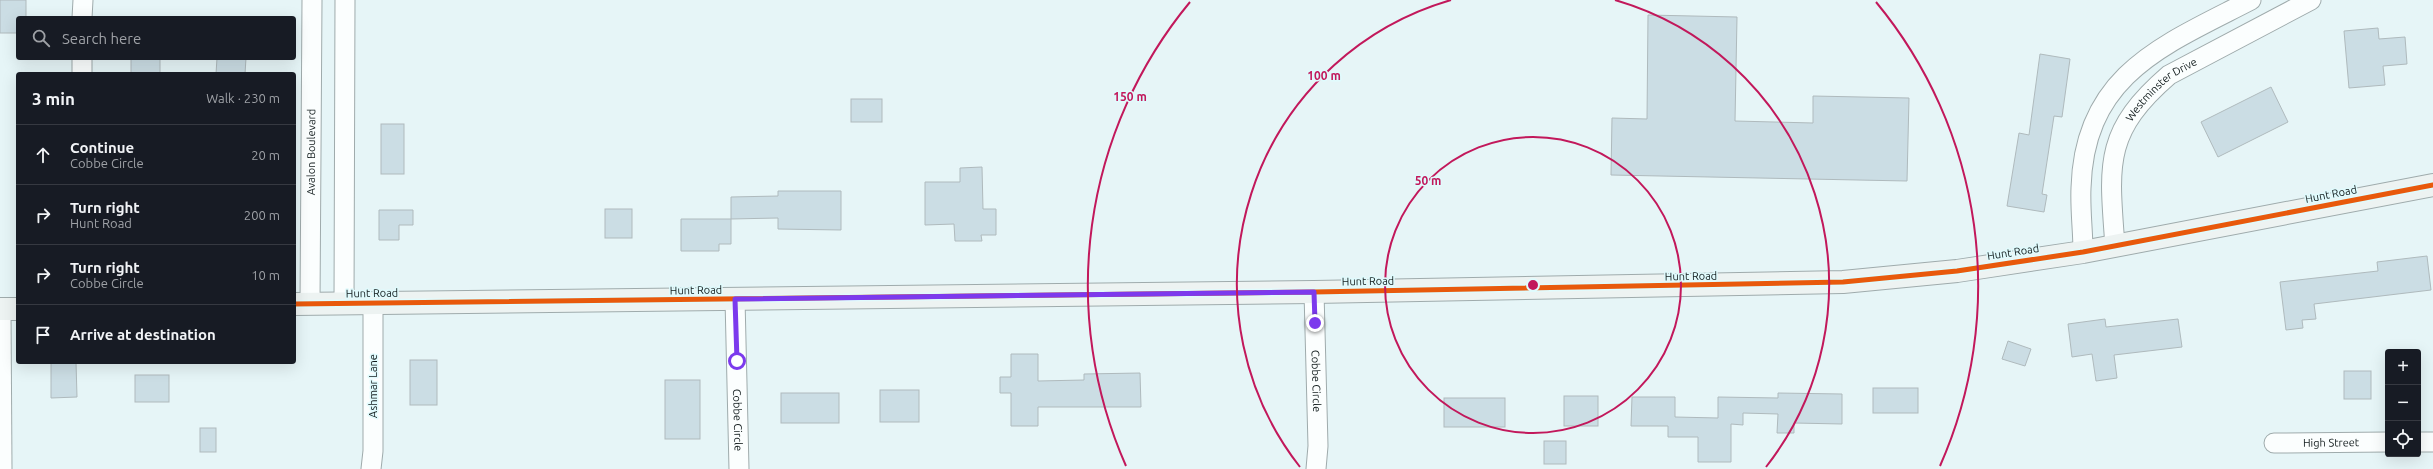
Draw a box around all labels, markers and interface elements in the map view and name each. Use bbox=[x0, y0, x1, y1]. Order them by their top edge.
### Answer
search box bbox=[16, 16, 296, 60]
icon: search bbox=[30, 27, 52, 49]
text: Search here bbox=[62, 30, 141, 47]
street label: Westminster Drive bbox=[2123, 55, 2199, 123]
text: 100 m bbox=[1307, 69, 1341, 82]
text: 3 min bbox=[32, 89, 75, 108]
text: 150 m bbox=[1113, 90, 1147, 103]
text: Walk · 230 m bbox=[206, 91, 280, 105]
street label: Avalon Boulevard bbox=[305, 109, 317, 195]
text: Continue bbox=[70, 139, 134, 156]
icon: ahead bbox=[32, 144, 54, 166]
text: 20 m bbox=[251, 148, 280, 162]
text: Cobbe Circle bbox=[70, 156, 144, 170]
text: 50 m bbox=[1415, 174, 1441, 187]
street label: Hunt Road bbox=[2304, 183, 2358, 205]
text: Turn right bbox=[70, 199, 140, 216]
icon: right bbox=[32, 204, 54, 226]
text: 200 m bbox=[244, 208, 280, 222]
text: Hunt Road bbox=[70, 216, 132, 230]
street label: Hunt Road bbox=[1986, 242, 2040, 262]
text: Turn right bbox=[70, 259, 140, 276]
icon: right bbox=[32, 264, 54, 286]
text: 10 m bbox=[251, 268, 280, 282]
street label: Hunt Road bbox=[1665, 270, 1717, 282]
street label: Hunt Road bbox=[1342, 275, 1394, 287]
text: Cobbe Circle bbox=[70, 276, 144, 290]
centre of rings bbox=[1526, 278, 1540, 292]
street label: Hunt Road bbox=[670, 284, 722, 296]
street label: Hunt Road bbox=[346, 287, 398, 299]
route end bbox=[1306, 314, 1324, 332]
icon: arrive bbox=[32, 324, 54, 346]
text: Arrive at destination bbox=[70, 326, 216, 343]
map controls bbox=[2385, 349, 2421, 457]
button: + bbox=[2385, 349, 2421, 385]
street label: Cobbe Circle bbox=[1310, 350, 1323, 412]
route start bbox=[728, 352, 746, 370]
street label: Ashmar Lane bbox=[367, 354, 379, 418]
button: − bbox=[2385, 385, 2421, 421]
street label: Cobbe Circle bbox=[731, 389, 745, 451]
button: locate bbox=[2385, 421, 2421, 457]
street label: High Street bbox=[2303, 436, 2360, 449]

